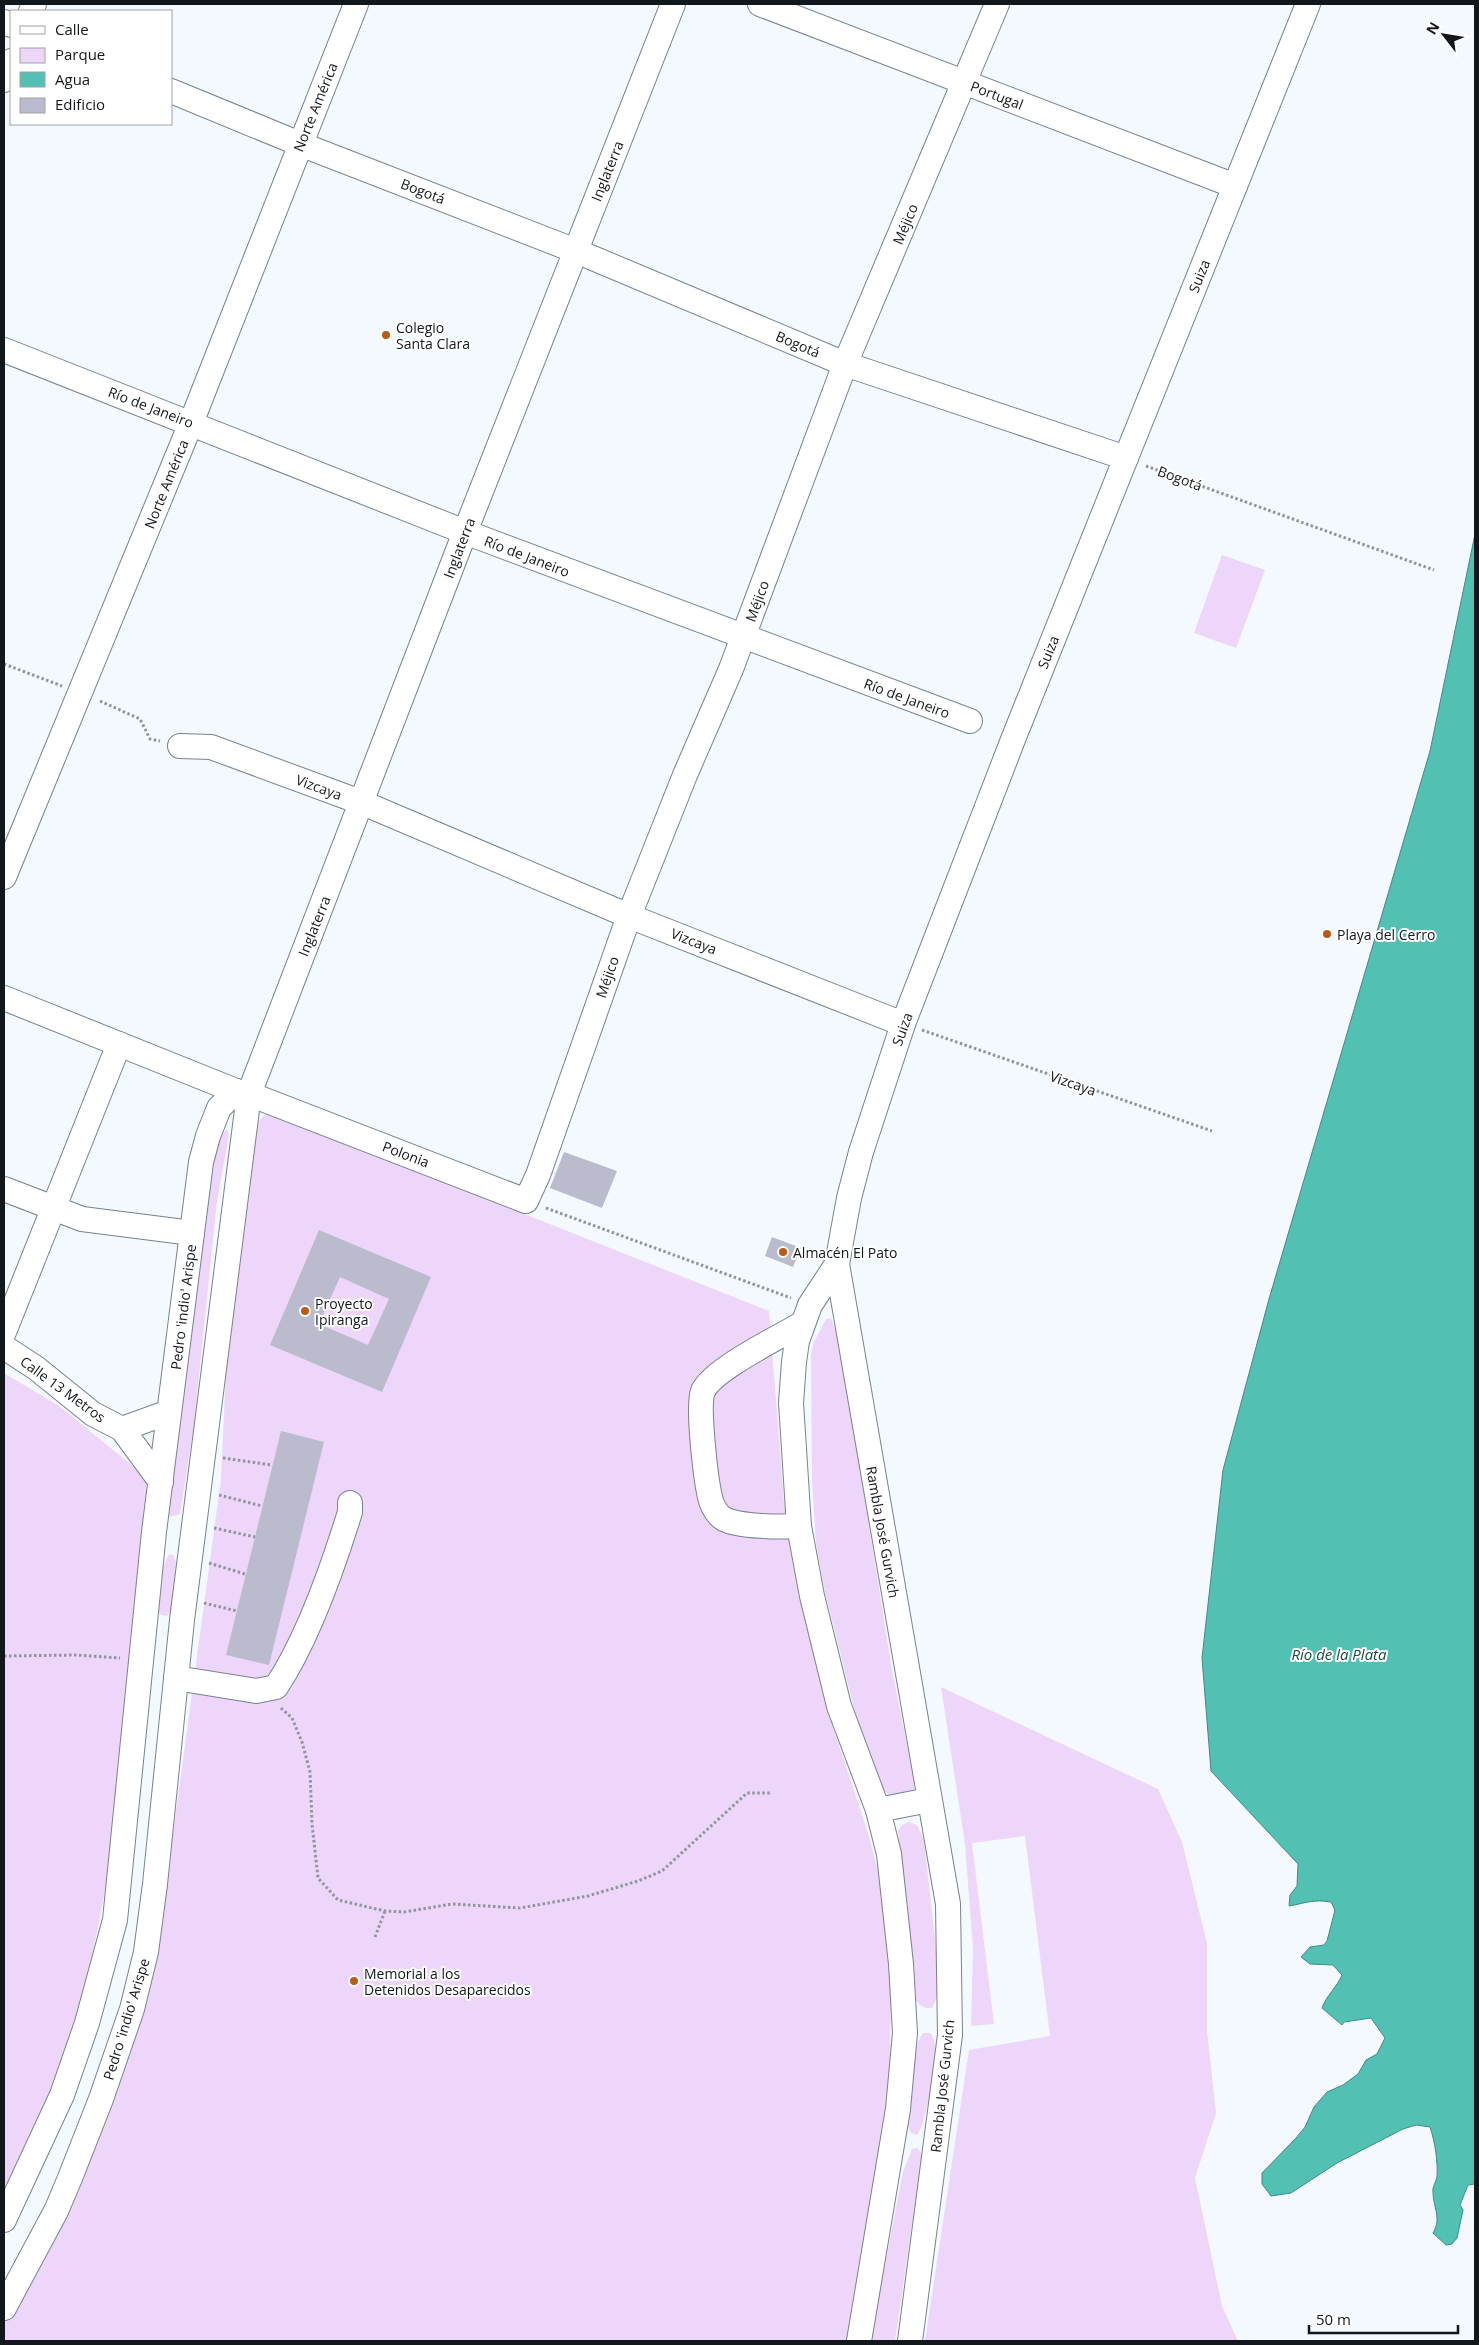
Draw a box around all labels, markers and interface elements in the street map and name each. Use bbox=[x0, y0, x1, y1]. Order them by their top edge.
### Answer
legend bbox=[10, 10, 172, 125]
north arrow bbox=[1419, 10, 1469, 60]
text: N bbox=[1421, 18, 1444, 38]
text: Calle bbox=[55, 19, 89, 39]
text: Parque bbox=[55, 44, 105, 64]
street label: Norte América bbox=[288, 60, 342, 154]
text: Agua bbox=[55, 69, 90, 89]
street label: Portugal bbox=[968, 76, 1026, 114]
text: Edificio bbox=[55, 94, 105, 114]
street label: Inglaterra bbox=[586, 138, 628, 204]
street label: Bogotá bbox=[398, 174, 448, 208]
street label: Méjico bbox=[888, 201, 922, 247]
street label: Suiza bbox=[1184, 257, 1214, 295]
place label: Colegio Santa Clara bbox=[396, 318, 470, 353]
street label: Bogotá bbox=[773, 326, 823, 362]
marker: Colegio Santa Clara bbox=[380, 329, 392, 341]
street label: Río de Janeiro bbox=[106, 382, 196, 432]
street label: Norte América bbox=[139, 437, 193, 531]
street label: Bogotá bbox=[1155, 461, 1205, 495]
street label: Inglaterra bbox=[439, 515, 479, 581]
street label: Río de Janeiro bbox=[482, 531, 572, 581]
street label: Méjico bbox=[741, 578, 773, 624]
street label: Suiza bbox=[1033, 633, 1063, 671]
street label: Río de Janeiro bbox=[861, 674, 953, 722]
street label: Vizcaya bbox=[293, 770, 345, 804]
street label: Inglaterra bbox=[293, 893, 335, 959]
street label: Vizcaya bbox=[668, 924, 720, 958]
place label: Playa del Cerro bbox=[1337, 925, 1435, 944]
marker: Playa del Cerro bbox=[1321, 928, 1333, 940]
street label: Méjico bbox=[591, 954, 623, 1000]
street label: Suiza bbox=[887, 1010, 917, 1048]
street label: Vizcaya bbox=[1047, 1066, 1099, 1100]
street label: Polonia bbox=[380, 1136, 432, 1172]
street label: Pedro 'indio' Arispe bbox=[166, 1243, 200, 1371]
place label: Almacén El Pato bbox=[793, 1243, 897, 1262]
marker: Almacén El Pato bbox=[777, 1246, 789, 1258]
place label: Proyecto Ipiranga bbox=[315, 1294, 373, 1329]
marker: Proyecto Ipiranga bbox=[299, 1305, 311, 1317]
street label: Calle 13 Metros bbox=[17, 1352, 110, 1427]
street label: Rambla José Gurvich bbox=[862, 1465, 904, 1599]
water label: Río de la Plata bbox=[1291, 1644, 1387, 1664]
street label: Pedro 'indio' Arispe bbox=[98, 1956, 154, 2082]
place label: Memorial a los Detenidos Desaparecidos bbox=[364, 1964, 531, 1999]
marker: Memorial a los Detenidos Desaparecidos bbox=[348, 1975, 360, 1987]
street label: Rambla José Gurvich bbox=[926, 2019, 958, 2153]
scale bar bbox=[1309, 2302, 1458, 2334]
text: 50 m bbox=[1316, 2309, 1351, 2329]

